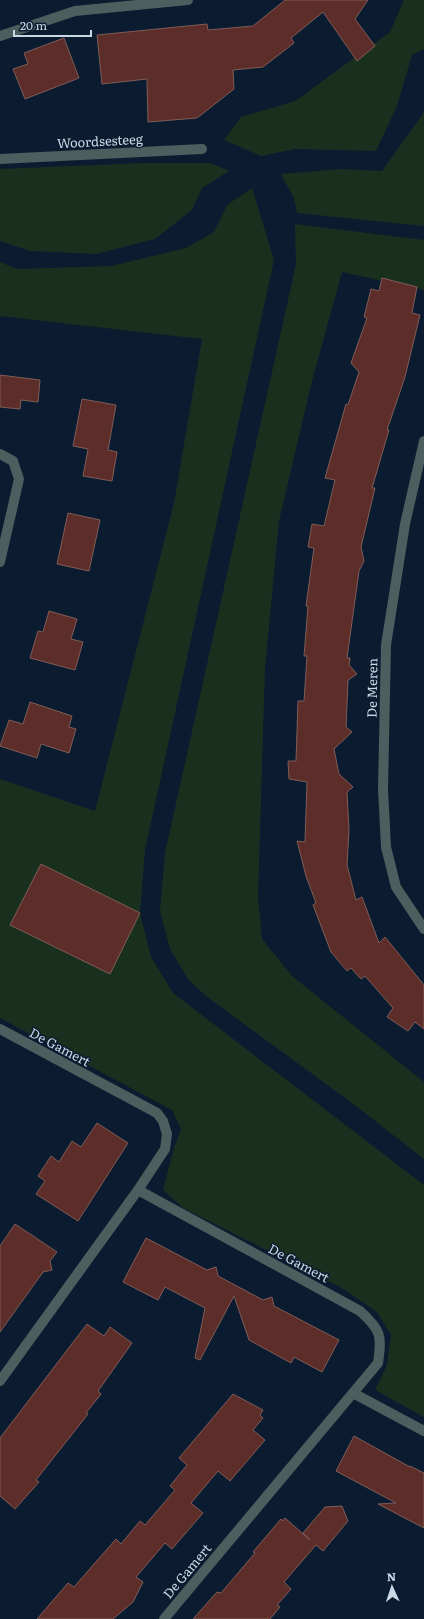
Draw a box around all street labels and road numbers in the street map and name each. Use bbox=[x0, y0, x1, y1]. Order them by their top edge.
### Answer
street label: Woordsesteeg bbox=[56, 129, 144, 152]
street label: De Meren bbox=[361, 657, 382, 718]
street label: De Gamert bbox=[26, 1023, 95, 1071]
street label: De Gamert bbox=[265, 1239, 334, 1287]
street label: De Gamert bbox=[158, 1539, 216, 1602]

